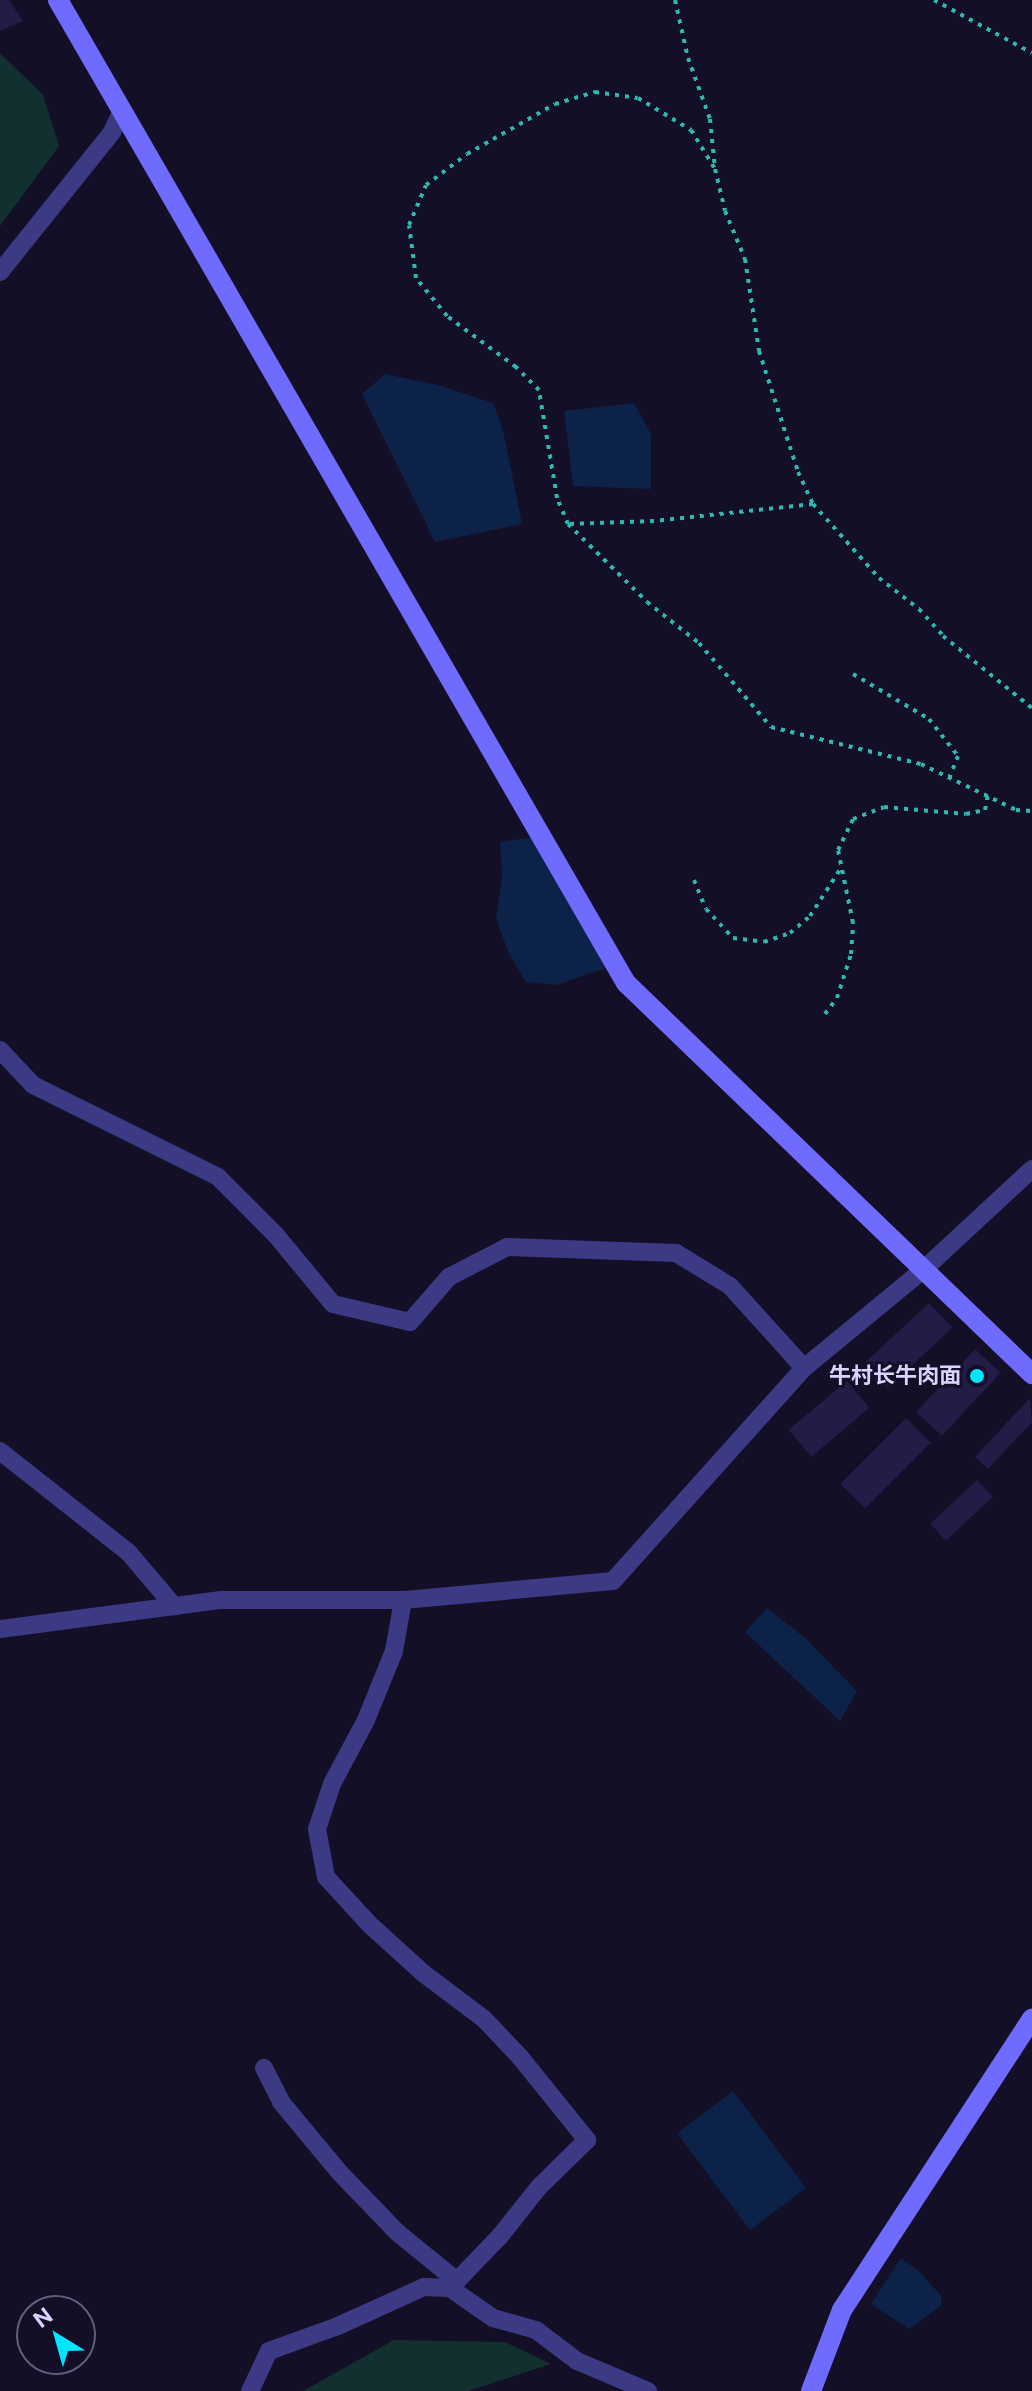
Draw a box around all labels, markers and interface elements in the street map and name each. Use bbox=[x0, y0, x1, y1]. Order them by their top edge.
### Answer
place label: 牛村长牛肉面 bbox=[829, 1363, 961, 1389]
marker: 牛村长牛肉面 bbox=[968, 1367, 986, 1385]
north arrow bbox=[16, 2295, 96, 2375]
text: N bbox=[28, 2302, 57, 2333]

